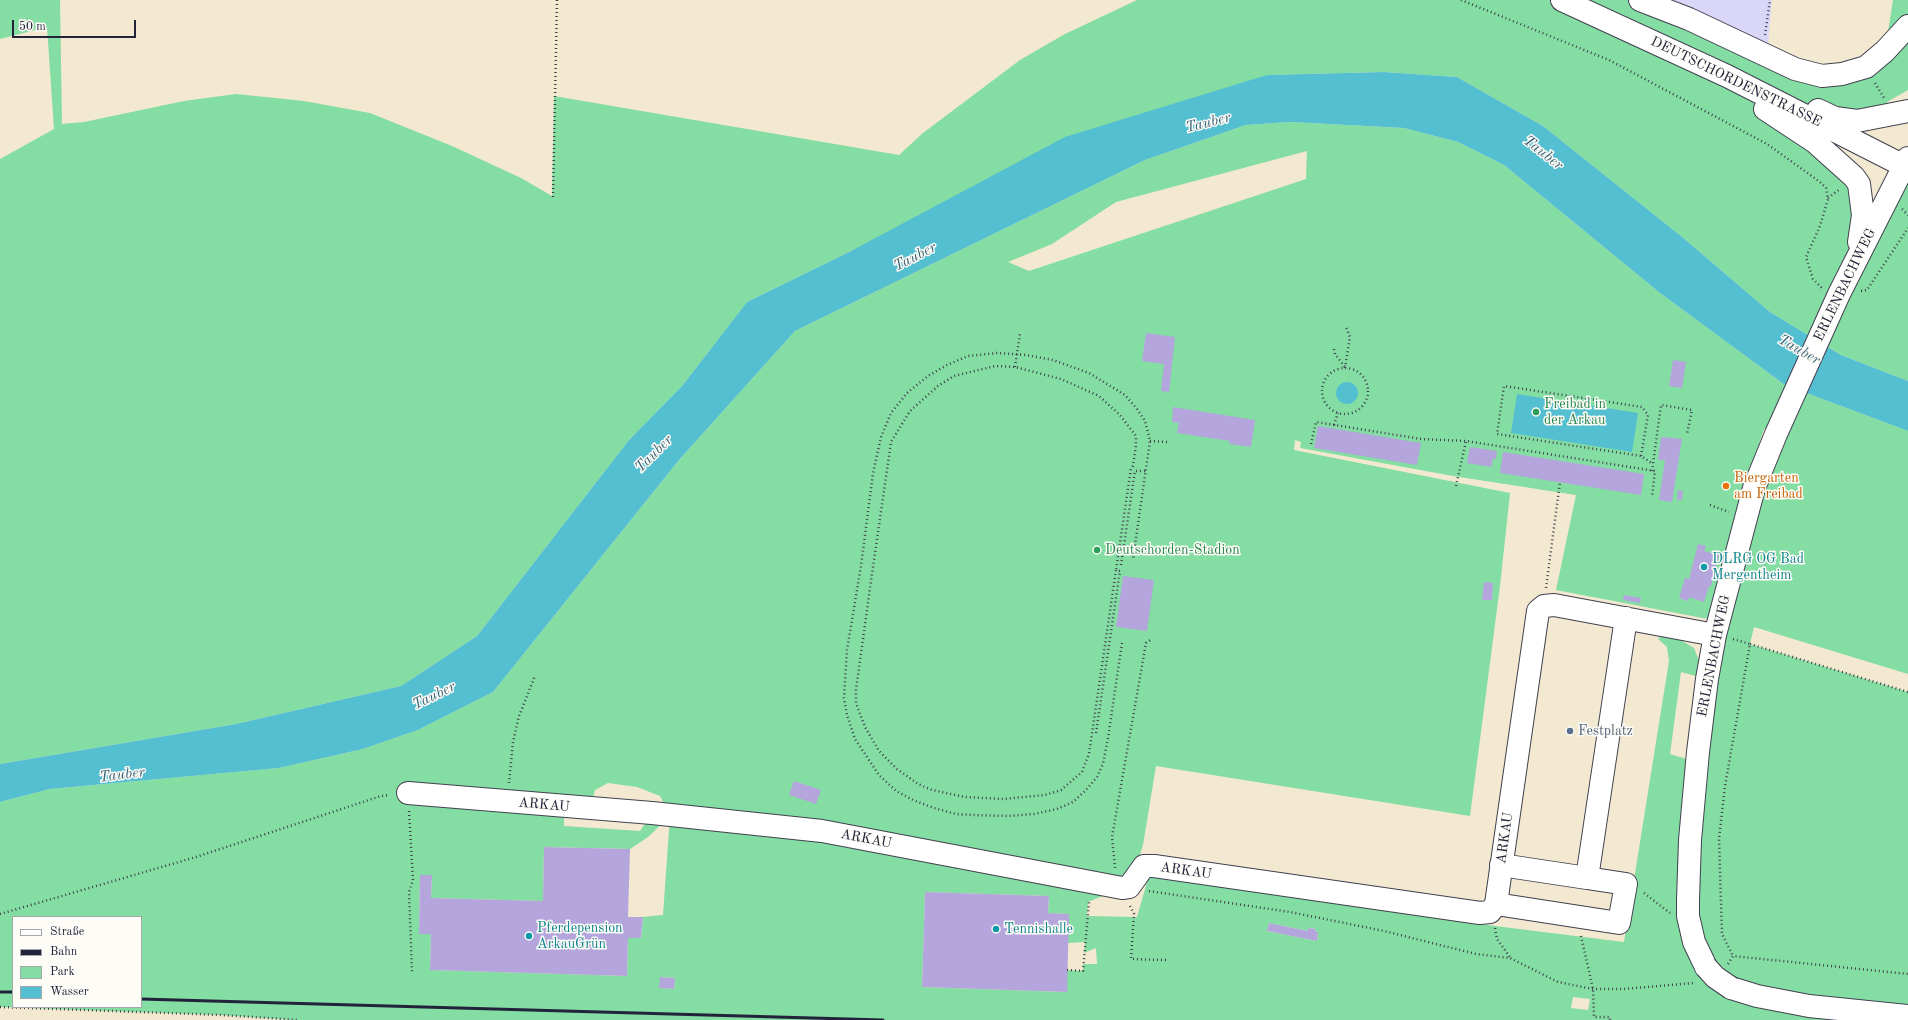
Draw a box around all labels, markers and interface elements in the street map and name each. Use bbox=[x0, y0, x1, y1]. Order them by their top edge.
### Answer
scale bar bbox=[14, 12, 138, 38]
text: 50 m bbox=[19, 21, 46, 33]
street label: DEUTSCHORDENSTRASSE bbox=[1648, 33, 1824, 131]
water label: Tauber bbox=[1184, 109, 1232, 137]
water label: Tauber bbox=[1519, 132, 1567, 174]
street label: ERLENBACHWEG bbox=[1810, 226, 1880, 344]
water label: Tauber bbox=[891, 239, 939, 275]
water label: Tauber bbox=[1775, 331, 1823, 369]
place label: Freibad in der Arkau bbox=[1544, 396, 1606, 428]
marker: Freibad in der Arkau bbox=[1531, 407, 1541, 417]
water label: Tauber bbox=[631, 431, 677, 477]
place label: Biergarten am Freibad bbox=[1734, 470, 1803, 502]
marker: Biergarten am Freibad bbox=[1721, 481, 1731, 491]
place label: Deutschorden-Stadion bbox=[1105, 542, 1240, 558]
marker: Deutschorden-Stadion bbox=[1092, 545, 1102, 555]
place label: DLRG OG Bad Mergentheim bbox=[1712, 551, 1804, 584]
marker: DLRG OG Bad Mergentheim bbox=[1699, 562, 1709, 572]
street label: ERLENBACHWEG bbox=[1694, 594, 1734, 718]
water label: Tauber bbox=[409, 678, 459, 714]
place label: Festplatz bbox=[1578, 723, 1633, 739]
marker: Festplatz bbox=[1565, 726, 1575, 736]
water label: Tauber bbox=[98, 763, 146, 787]
street label: ARKAU bbox=[517, 794, 571, 816]
street label: ARKAU bbox=[1493, 811, 1517, 865]
street label: ARKAU bbox=[839, 826, 893, 852]
street label: ARKAU bbox=[1159, 859, 1213, 883]
legend bbox=[12, 916, 142, 1008]
place label: Pferdepension ArkauGrün bbox=[537, 920, 623, 952]
place label: Tennishalle bbox=[1004, 921, 1073, 937]
marker: Tennishalle bbox=[991, 924, 1001, 934]
text: Straße bbox=[50, 926, 84, 938]
marker: Pferdepension ArkauGrün bbox=[524, 931, 534, 941]
text: Bahn bbox=[50, 946, 77, 958]
text: Park bbox=[50, 966, 75, 978]
text: Wasser bbox=[50, 986, 89, 998]

